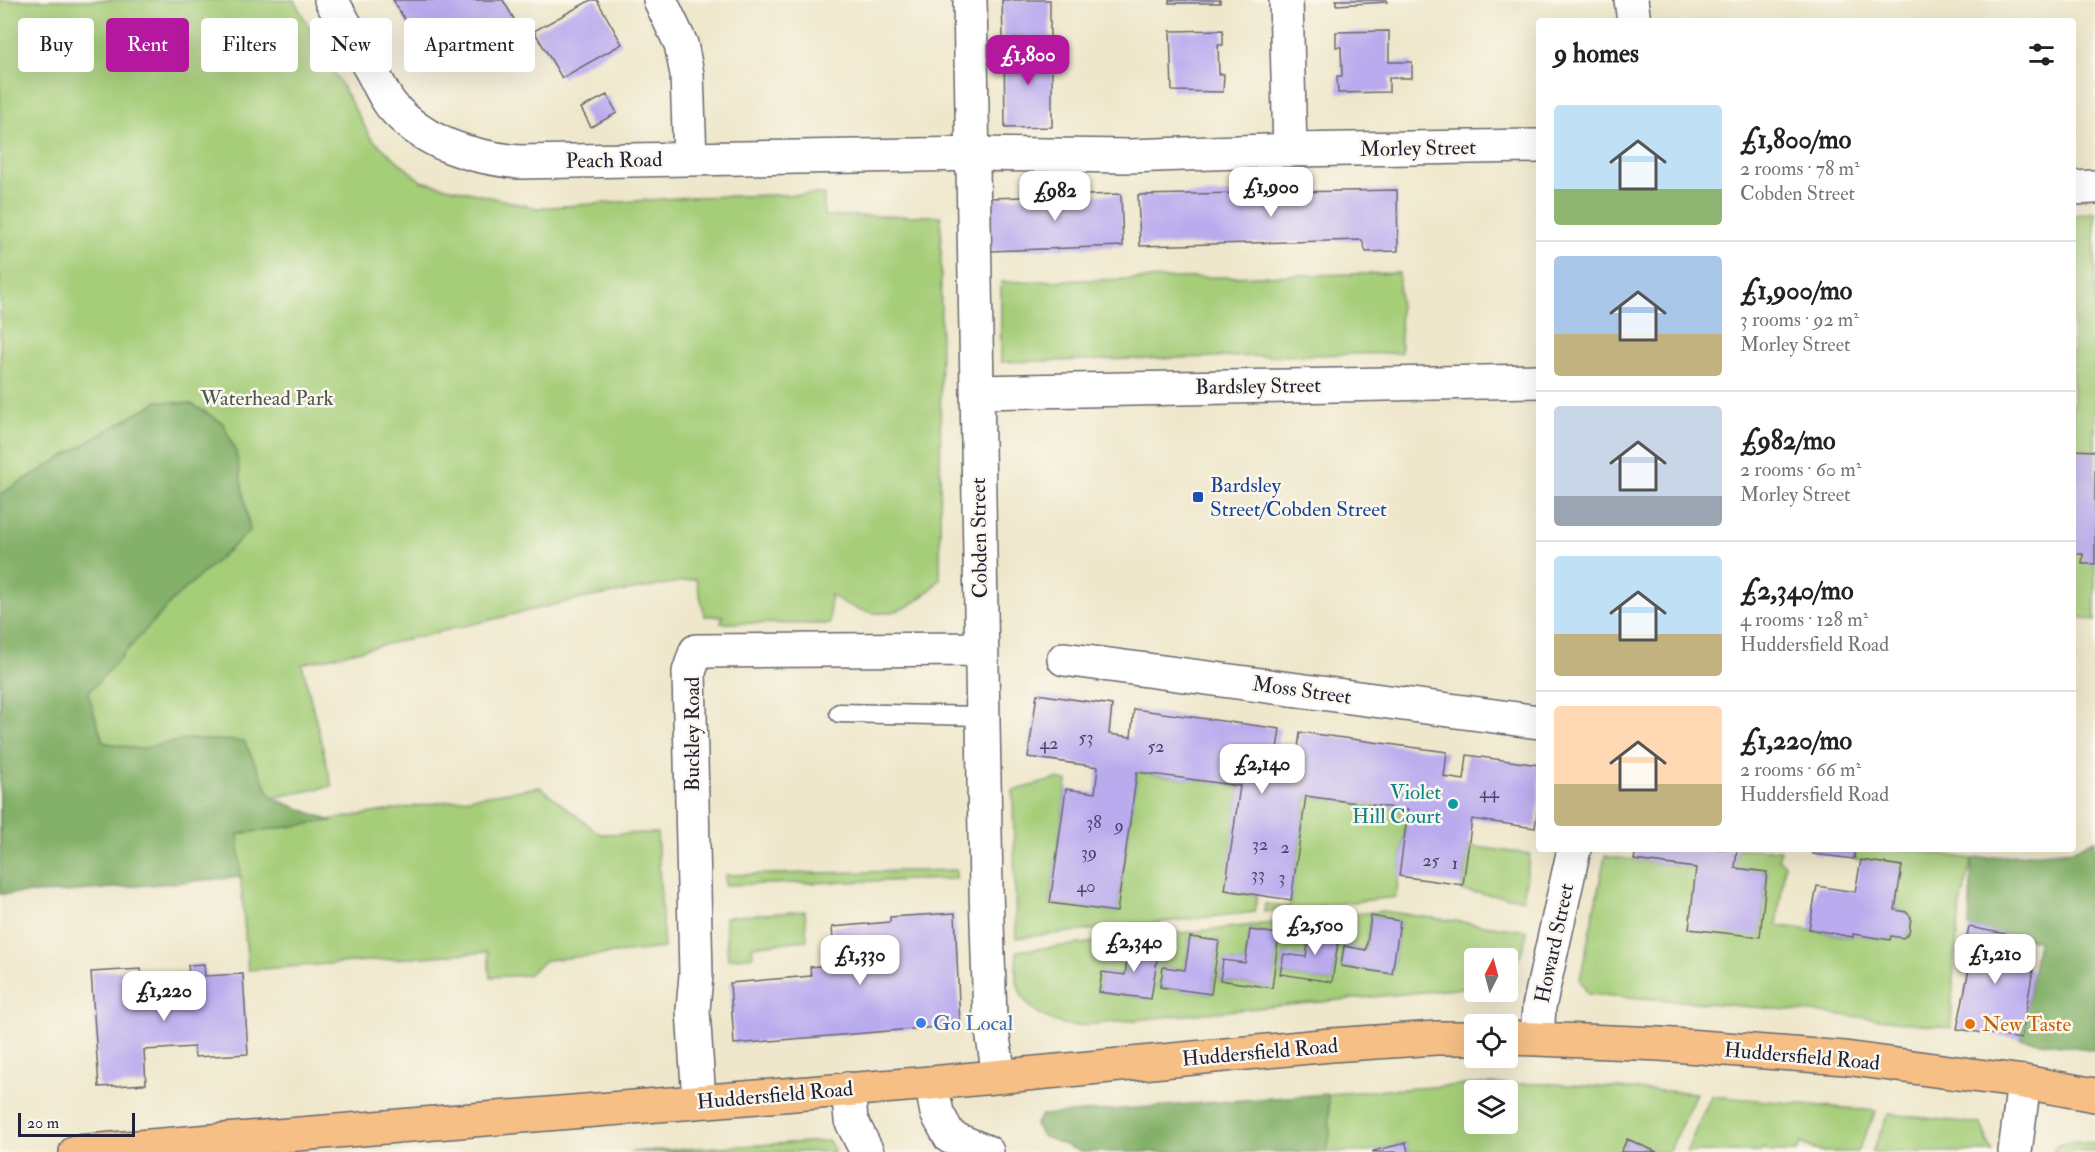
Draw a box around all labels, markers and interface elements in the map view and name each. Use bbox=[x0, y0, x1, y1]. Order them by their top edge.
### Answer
chip: Buy bbox=[18, 18, 94, 72]
chip: Rent bbox=[106, 18, 189, 72]
chip: Filters bbox=[201, 18, 298, 72]
chip: New bbox=[310, 18, 392, 72]
chip: Apartment bbox=[404, 18, 535, 72]
pin: £1,800 bbox=[979, 35, 1077, 86]
text: 9 homes bbox=[1554, 38, 1639, 70]
icon: filters bbox=[2025, 38, 2058, 71]
text: £1,800 bbox=[1000, 42, 1056, 67]
text: £1,800/mo bbox=[1740, 124, 1851, 156]
icon: home bbox=[1602, 129, 1674, 201]
street label: Morley Street bbox=[1360, 134, 1476, 163]
street label: Peach Road bbox=[565, 146, 663, 175]
text: 2 rooms · 78 m² bbox=[1740, 156, 1860, 181]
pin: £1,900 bbox=[1222, 167, 1320, 218]
pin: £982 bbox=[1019, 171, 1091, 222]
text: £1,900 bbox=[1243, 174, 1299, 199]
text: £982 bbox=[1033, 178, 1077, 203]
text: Cobden Street bbox=[1740, 181, 1855, 206]
text: £1,900/mo bbox=[1740, 275, 1852, 307]
icon: home bbox=[1602, 280, 1674, 352]
text: 3 rooms · 92 m² bbox=[1740, 307, 1859, 332]
text: Morley Street bbox=[1740, 332, 1851, 357]
street label: Bardsley Street bbox=[1195, 372, 1321, 401]
park label: Waterhead Park bbox=[200, 385, 333, 412]
text: £982/mo bbox=[1740, 425, 1836, 457]
icon: home bbox=[1602, 430, 1674, 502]
text: 2 rooms · 60 m² bbox=[1740, 457, 1861, 482]
place label: Bardsley Street/Cobden Street bbox=[1210, 472, 1387, 523]
street label: Cobden Street bbox=[965, 477, 994, 599]
text: Morley Street bbox=[1740, 482, 1851, 507]
marker: Bardsley Street/Cobden Street bbox=[1191, 490, 1205, 504]
text: £2,340/mo bbox=[1740, 575, 1853, 607]
icon: home bbox=[1602, 580, 1674, 652]
text: 4 rooms · 128 m² bbox=[1740, 607, 1868, 632]
text: Huddersfield Road bbox=[1740, 632, 1889, 657]
street label: Moss Street bbox=[1251, 670, 1353, 711]
street label: Buckley Road bbox=[679, 676, 706, 791]
text: £1,220/mo bbox=[1740, 725, 1852, 757]
house number: 53 bbox=[1079, 726, 1093, 749]
icon: home bbox=[1602, 730, 1674, 802]
house number: 42 bbox=[1040, 732, 1058, 755]
house number: 52 bbox=[1148, 735, 1164, 758]
pin: £2,140 bbox=[1213, 744, 1311, 795]
text: £2,140 bbox=[1234, 751, 1290, 776]
text: 2 rooms · 66 m² bbox=[1740, 757, 1861, 782]
place label: Violet Hill Court bbox=[1352, 779, 1441, 830]
house number: 44 bbox=[1479, 781, 1500, 804]
text: Huddersfield Road bbox=[1740, 782, 1889, 807]
marker: Violet Hill Court bbox=[1446, 797, 1460, 811]
house number: 38 bbox=[1086, 811, 1102, 834]
house number: 9 bbox=[1112, 814, 1124, 837]
house number: 32 bbox=[1252, 833, 1268, 856]
house number: 2 bbox=[1280, 836, 1290, 859]
house number: 39 bbox=[1081, 841, 1097, 864]
house number: 25 bbox=[1423, 849, 1440, 872]
house number: 1 bbox=[1452, 852, 1458, 875]
house number: 33 bbox=[1251, 863, 1265, 886]
house number: 3 bbox=[1279, 866, 1285, 889]
house number: 40 bbox=[1077, 875, 1095, 898]
street label: Howard Street bbox=[1529, 881, 1580, 1005]
pin: £2,500 bbox=[1266, 905, 1364, 956]
text: £2,500 bbox=[1286, 912, 1344, 937]
pin: £2,340 bbox=[1085, 922, 1183, 973]
text: £2,340 bbox=[1105, 929, 1163, 954]
pin: £1,210 bbox=[1946, 934, 2044, 985]
pin: £1,330 bbox=[811, 935, 909, 986]
text: £1,210 bbox=[1969, 941, 2021, 966]
text: £1,330 bbox=[835, 942, 885, 967]
north arrow bbox=[1464, 948, 1518, 1002]
map controls bbox=[1464, 948, 1518, 1134]
pin: £1,220 bbox=[115, 971, 213, 1022]
text: £1,220 bbox=[136, 978, 192, 1003]
place label: Go Local bbox=[933, 1010, 1014, 1037]
place label: New Taste bbox=[1982, 1011, 2071, 1038]
button: locate bbox=[1464, 1014, 1518, 1068]
marker: Go Local bbox=[914, 1016, 928, 1030]
marker: New Taste bbox=[1963, 1017, 1977, 1031]
street label: Huddersfield Road bbox=[1181, 1032, 1340, 1073]
street label: Huddersfield Road bbox=[1723, 1036, 1882, 1077]
street label: Huddersfield Road bbox=[696, 1075, 855, 1116]
button: layers bbox=[1464, 1080, 1518, 1134]
scale bar bbox=[18, 1110, 135, 1138]
text: 20 m bbox=[27, 1113, 59, 1133]

